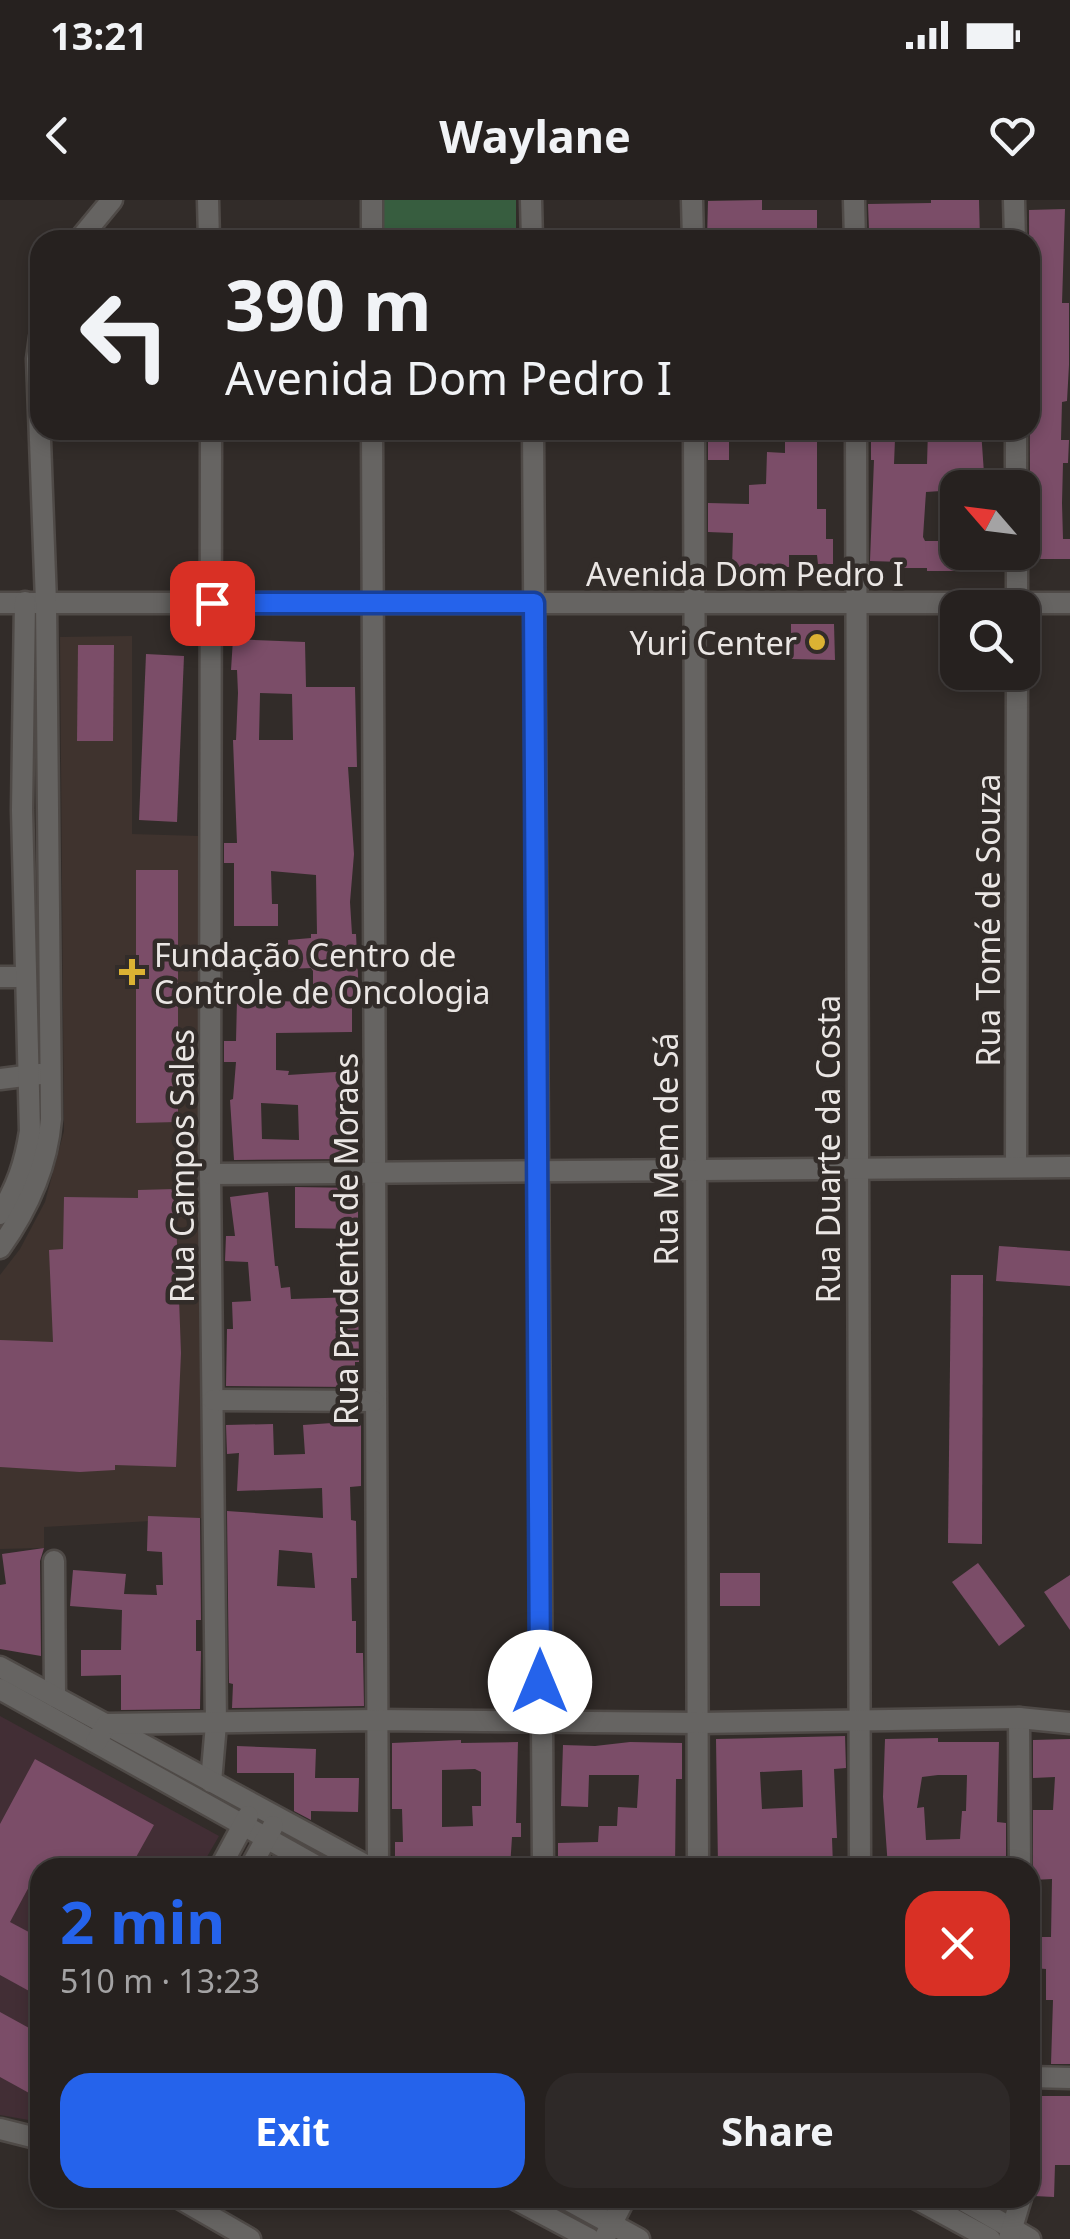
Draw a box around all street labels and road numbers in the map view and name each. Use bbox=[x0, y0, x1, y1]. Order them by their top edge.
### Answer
street label: Avenida Dom Pedro I bbox=[586, 552, 904, 595]
street label: Rua Tomé de Souza bbox=[966, 774, 1009, 1066]
street label: Rua Duarte da Costa bbox=[806, 995, 849, 1303]
street label: Rua Campos Sales bbox=[160, 1029, 203, 1303]
street label: Rua Mem de Sá bbox=[644, 1033, 687, 1265]
street label: Rua Prudente de Moraes bbox=[324, 1053, 367, 1425]

